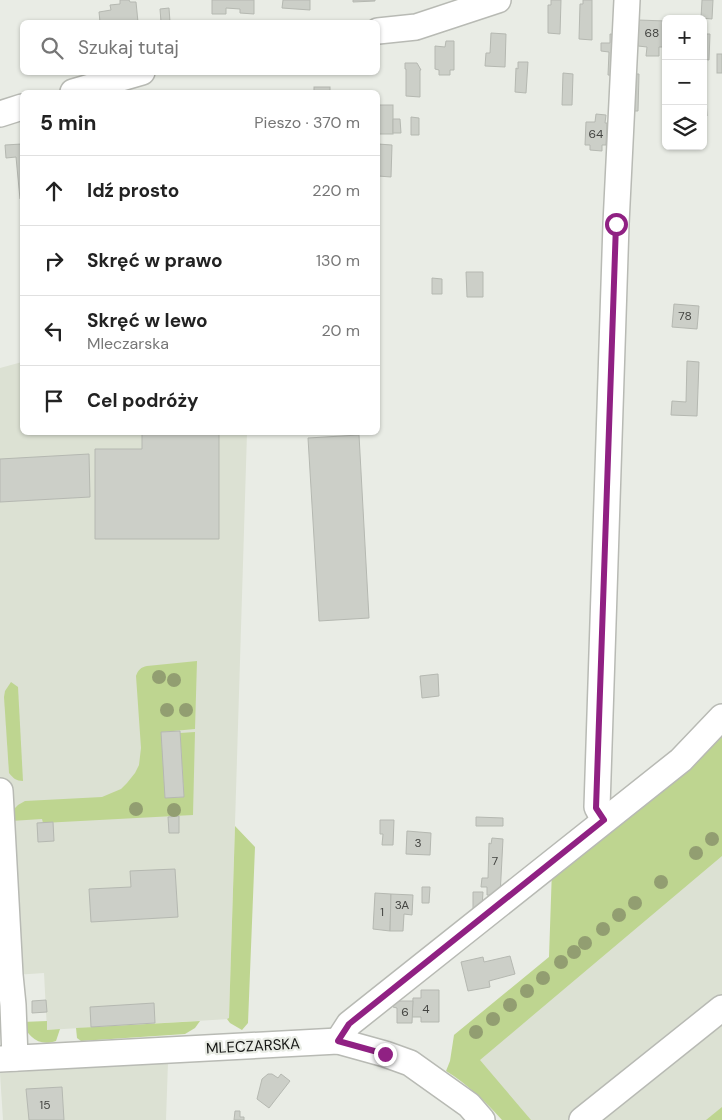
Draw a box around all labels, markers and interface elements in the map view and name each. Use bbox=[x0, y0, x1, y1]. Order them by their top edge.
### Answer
map controls bbox=[662, 15, 707, 150]
button: + bbox=[662, 15, 707, 60]
search box bbox=[20, 20, 380, 75]
house number: 68 bbox=[645, 25, 659, 41]
icon: search bbox=[38, 34, 66, 62]
text: Szukaj tutaj bbox=[78, 35, 179, 60]
button: − bbox=[662, 60, 707, 105]
button: layers bbox=[662, 105, 707, 150]
text: 5 min bbox=[40, 109, 96, 137]
text: Pieszo · 370 m bbox=[254, 112, 360, 133]
house number: 64 bbox=[589, 126, 603, 142]
icon: ahead bbox=[40, 177, 68, 205]
text: Idź prosto bbox=[87, 178, 179, 203]
text: 220 m bbox=[312, 180, 360, 201]
route start bbox=[605, 213, 628, 236]
icon: right bbox=[40, 247, 68, 275]
text: Skręć w prawo bbox=[87, 248, 223, 273]
text: 130 m bbox=[316, 250, 360, 271]
text: Skręć w lewo bbox=[87, 308, 208, 333]
house number: 78 bbox=[678, 308, 692, 324]
icon: left bbox=[40, 317, 68, 345]
text: 20 m bbox=[321, 320, 360, 341]
text: Mleczarska bbox=[87, 333, 169, 354]
icon: arrive bbox=[40, 387, 68, 415]
text: Cel podróży bbox=[87, 388, 198, 413]
house number: 3 bbox=[414, 835, 422, 851]
house number: 7 bbox=[492, 853, 498, 869]
house number: 3A bbox=[395, 897, 409, 913]
house number: 1 bbox=[380, 904, 384, 920]
house number: 4 bbox=[422, 1001, 430, 1017]
house number: 6 bbox=[401, 1004, 409, 1020]
street label: MLECZARSKA bbox=[205, 1034, 301, 1058]
route end bbox=[374, 1043, 397, 1066]
house number: 15 bbox=[39, 1097, 51, 1113]

